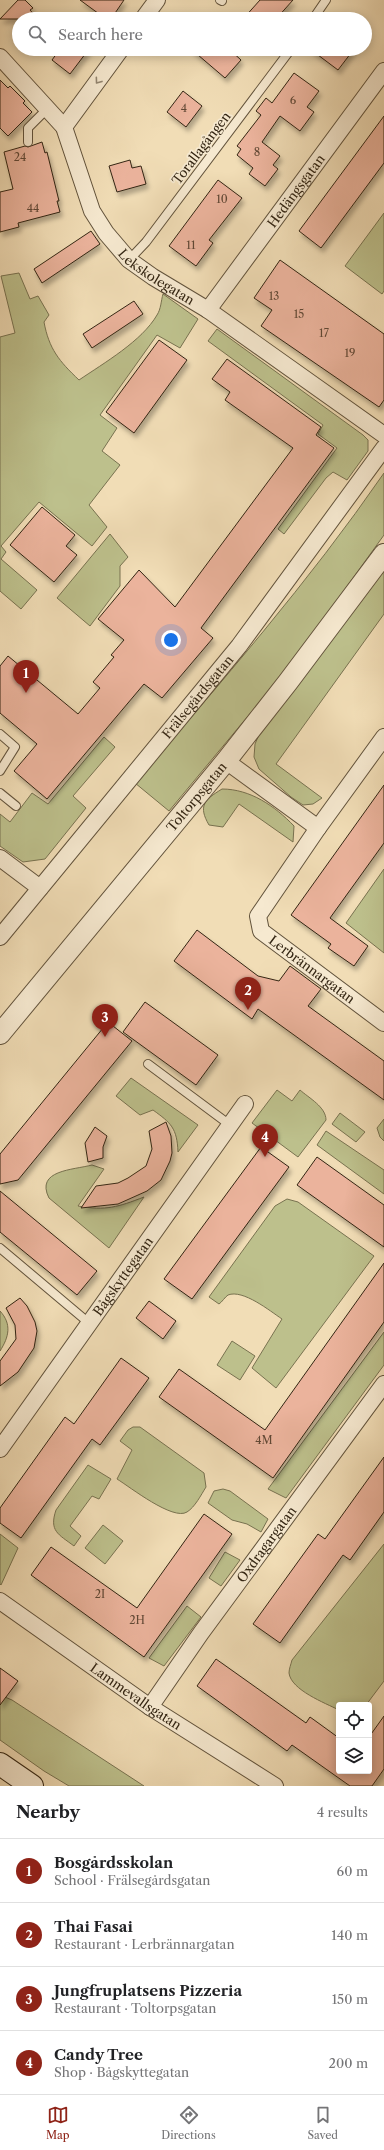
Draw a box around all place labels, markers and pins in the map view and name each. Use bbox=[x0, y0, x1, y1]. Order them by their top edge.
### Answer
pin: 1 bbox=[13, 660, 39, 693]
pin: 2 bbox=[235, 977, 261, 1010]
pin: 3 bbox=[92, 1004, 118, 1037]
pin: 4 bbox=[252, 1124, 278, 1157]

